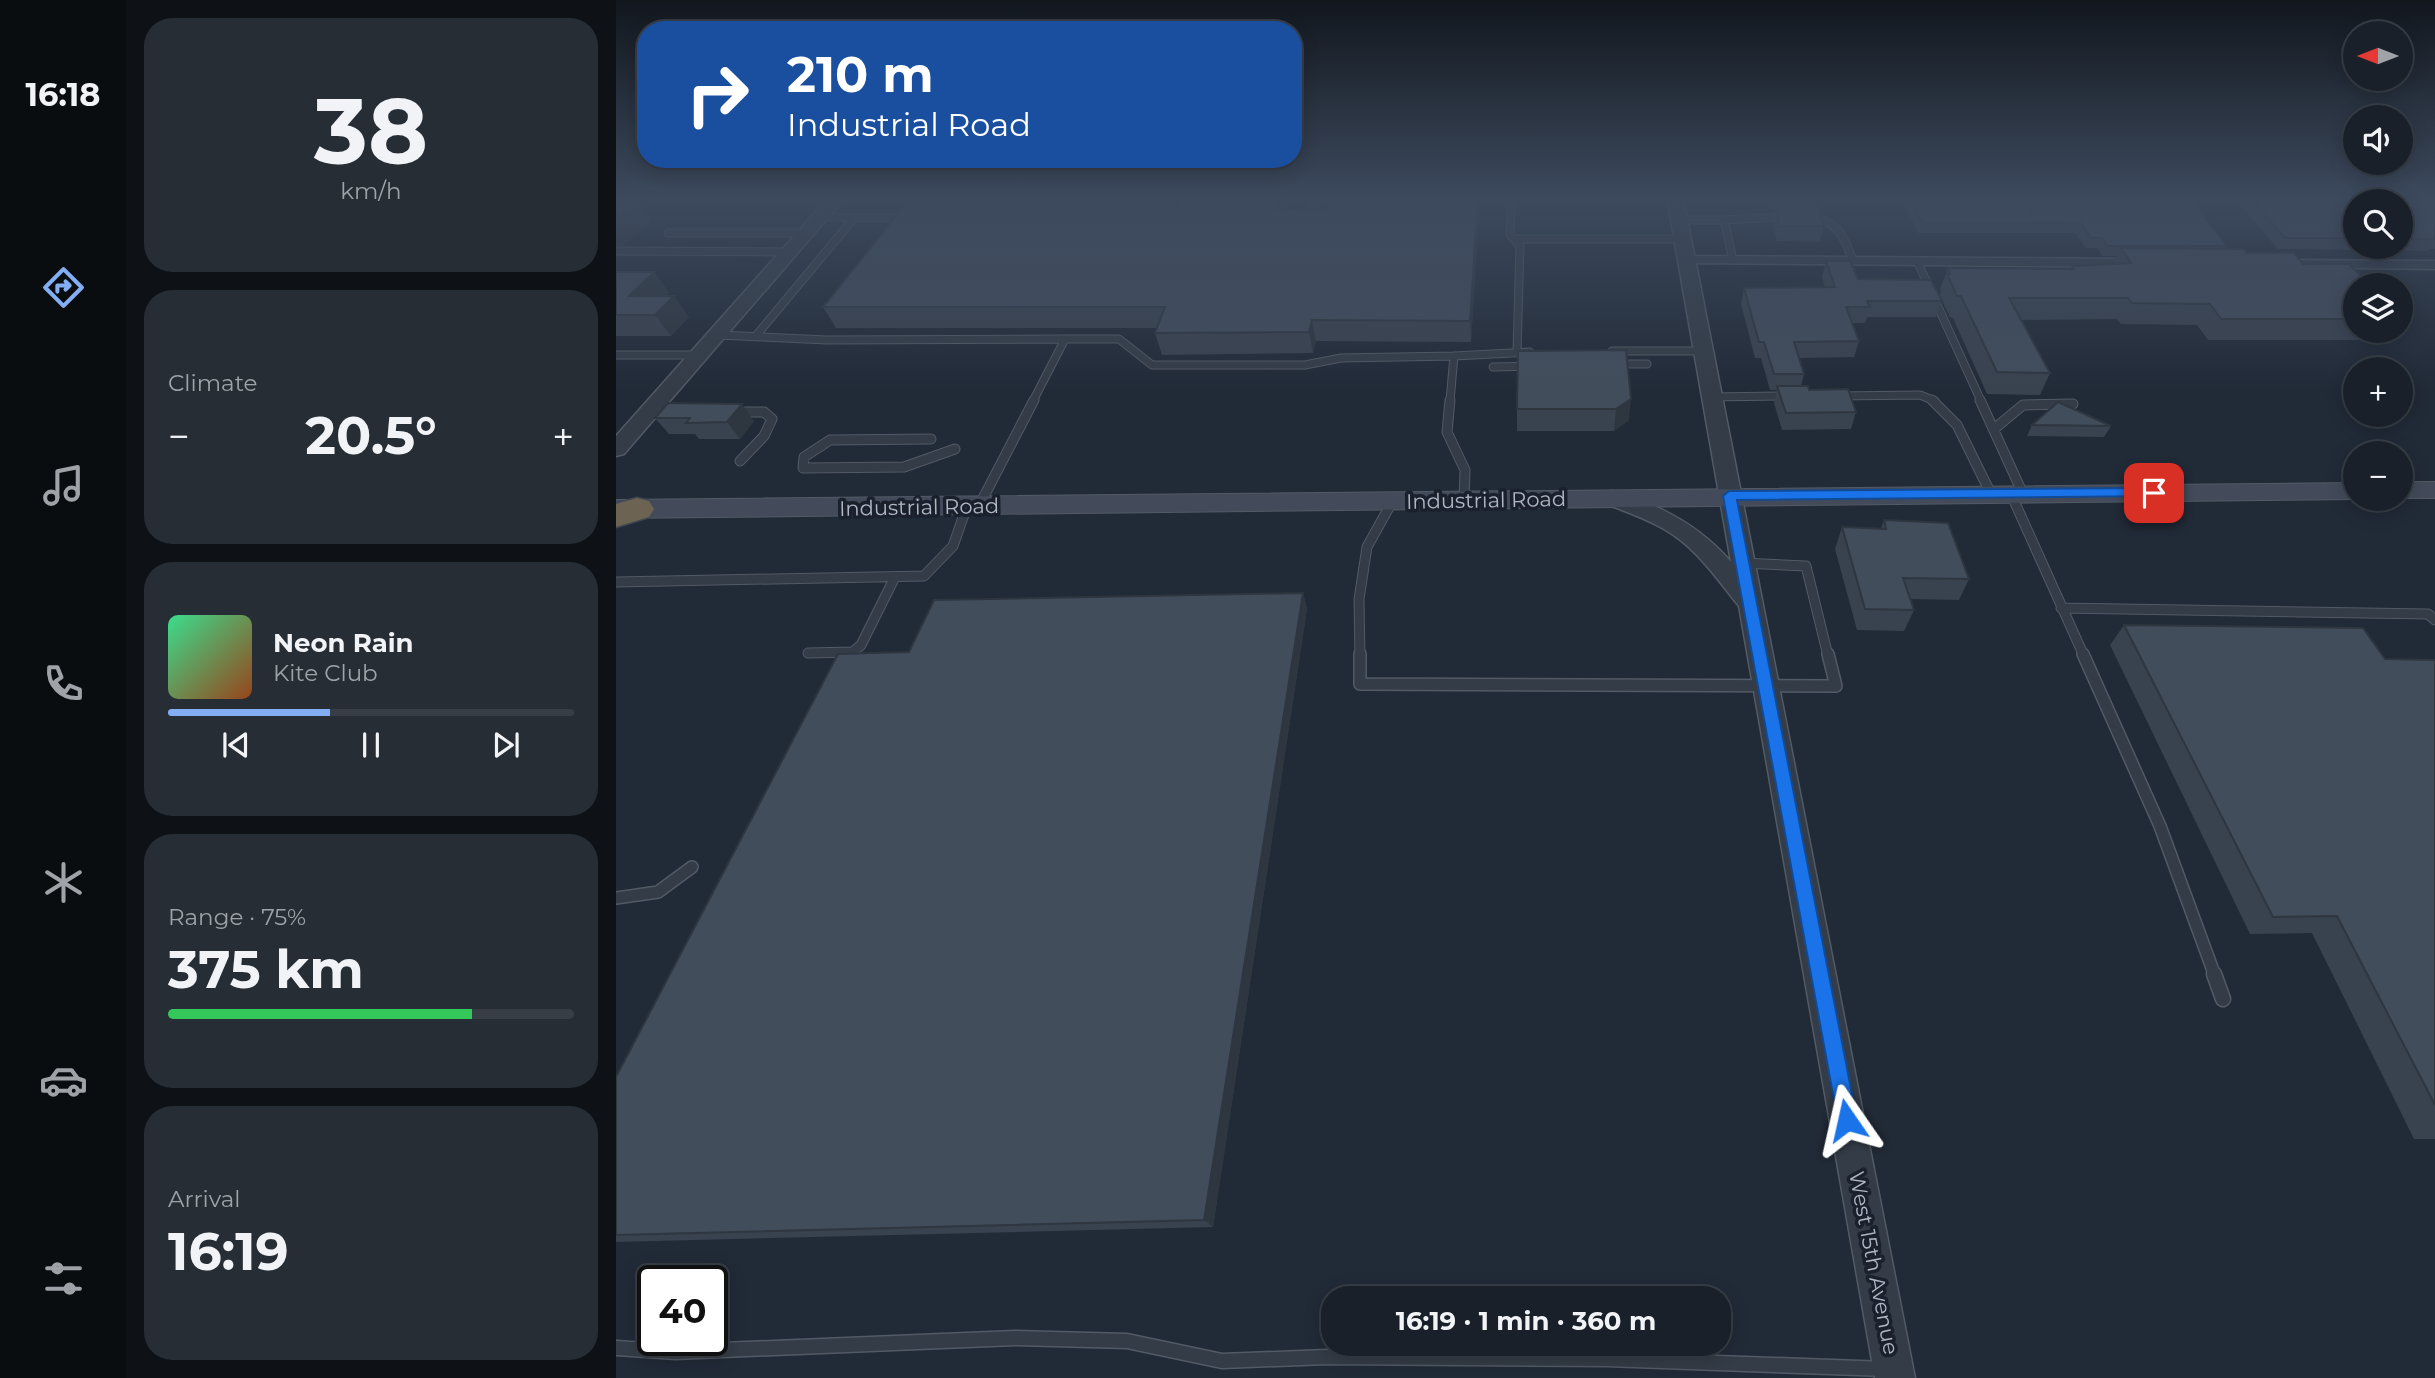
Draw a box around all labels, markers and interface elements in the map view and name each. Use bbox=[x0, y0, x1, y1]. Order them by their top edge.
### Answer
north arrow bbox=[2343, 21, 2413, 91]
map controls bbox=[2343, 21, 2413, 511]
text: 210 m bbox=[787, 45, 934, 104]
icon: right bbox=[672, 49, 763, 140]
text: 16:18 bbox=[26, 75, 100, 114]
text: 38 bbox=[314, 76, 428, 187]
text: Industrial Road bbox=[787, 105, 1031, 144]
button: sound bbox=[2343, 105, 2413, 175]
text: km/h bbox=[340, 177, 402, 205]
button: search bbox=[2343, 189, 2413, 259]
icon: directions bbox=[39, 263, 88, 312]
button: layers bbox=[2343, 273, 2413, 343]
button: + bbox=[2343, 357, 2413, 427]
text: Climate bbox=[168, 369, 257, 397]
text: 20.5° bbox=[305, 404, 437, 467]
text: − bbox=[168, 413, 190, 460]
text: + bbox=[552, 413, 574, 460]
button: − bbox=[2343, 441, 2413, 511]
icon: music bbox=[39, 461, 88, 510]
pin bbox=[2124, 463, 2184, 523]
icon: arrive bbox=[2135, 474, 2173, 512]
street label: Industrial Road bbox=[1406, 486, 1566, 514]
street label: Industrial Road bbox=[839, 493, 999, 521]
text: Neon Rain bbox=[273, 627, 414, 659]
icon: phone bbox=[39, 659, 88, 708]
text: Kite Club bbox=[273, 659, 378, 687]
icon: previous bbox=[217, 726, 255, 764]
icon: pause bbox=[352, 726, 390, 764]
icon: next bbox=[487, 726, 525, 764]
icon: climate bbox=[39, 858, 88, 907]
text: Range · 75% bbox=[168, 903, 306, 931]
text: 375 km bbox=[168, 938, 364, 1001]
icon: car bbox=[39, 1056, 88, 1105]
position arrow bbox=[1810, 1083, 1884, 1157]
street label: West 15th Avenue bbox=[1844, 1169, 1904, 1357]
text: Arrival bbox=[168, 1185, 241, 1213]
text: 16:19 bbox=[168, 1220, 289, 1283]
icon: filters bbox=[39, 1254, 88, 1303]
speed limit sign: 40 bbox=[637, 1265, 728, 1356]
text: 16:19 · 1 min · 360 m bbox=[1396, 1305, 1656, 1337]

